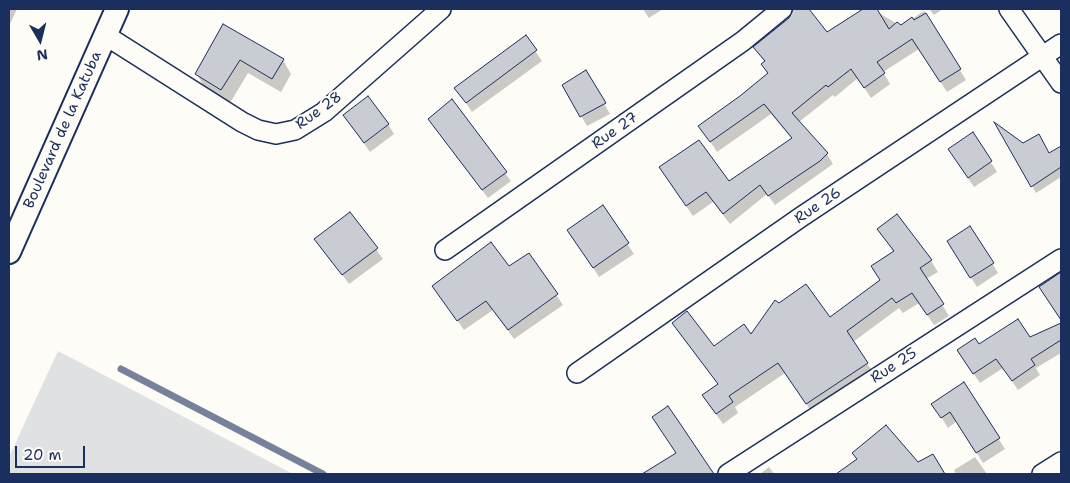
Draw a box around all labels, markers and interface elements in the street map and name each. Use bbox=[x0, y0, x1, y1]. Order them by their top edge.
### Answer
north arrow bbox=[15, 15, 65, 65]
text: N bbox=[35, 45, 49, 65]
street label: Boulevard de la Katuba bbox=[20, 48, 106, 212]
street label: Rue 28 bbox=[292, 88, 346, 134]
street label: Rue 27 bbox=[588, 109, 642, 153]
street label: Rue 26 bbox=[791, 184, 845, 228]
street label: Rue 25 bbox=[867, 344, 921, 388]
scale bar bbox=[18, 436, 88, 468]
text: 20 m bbox=[23, 445, 62, 465]

